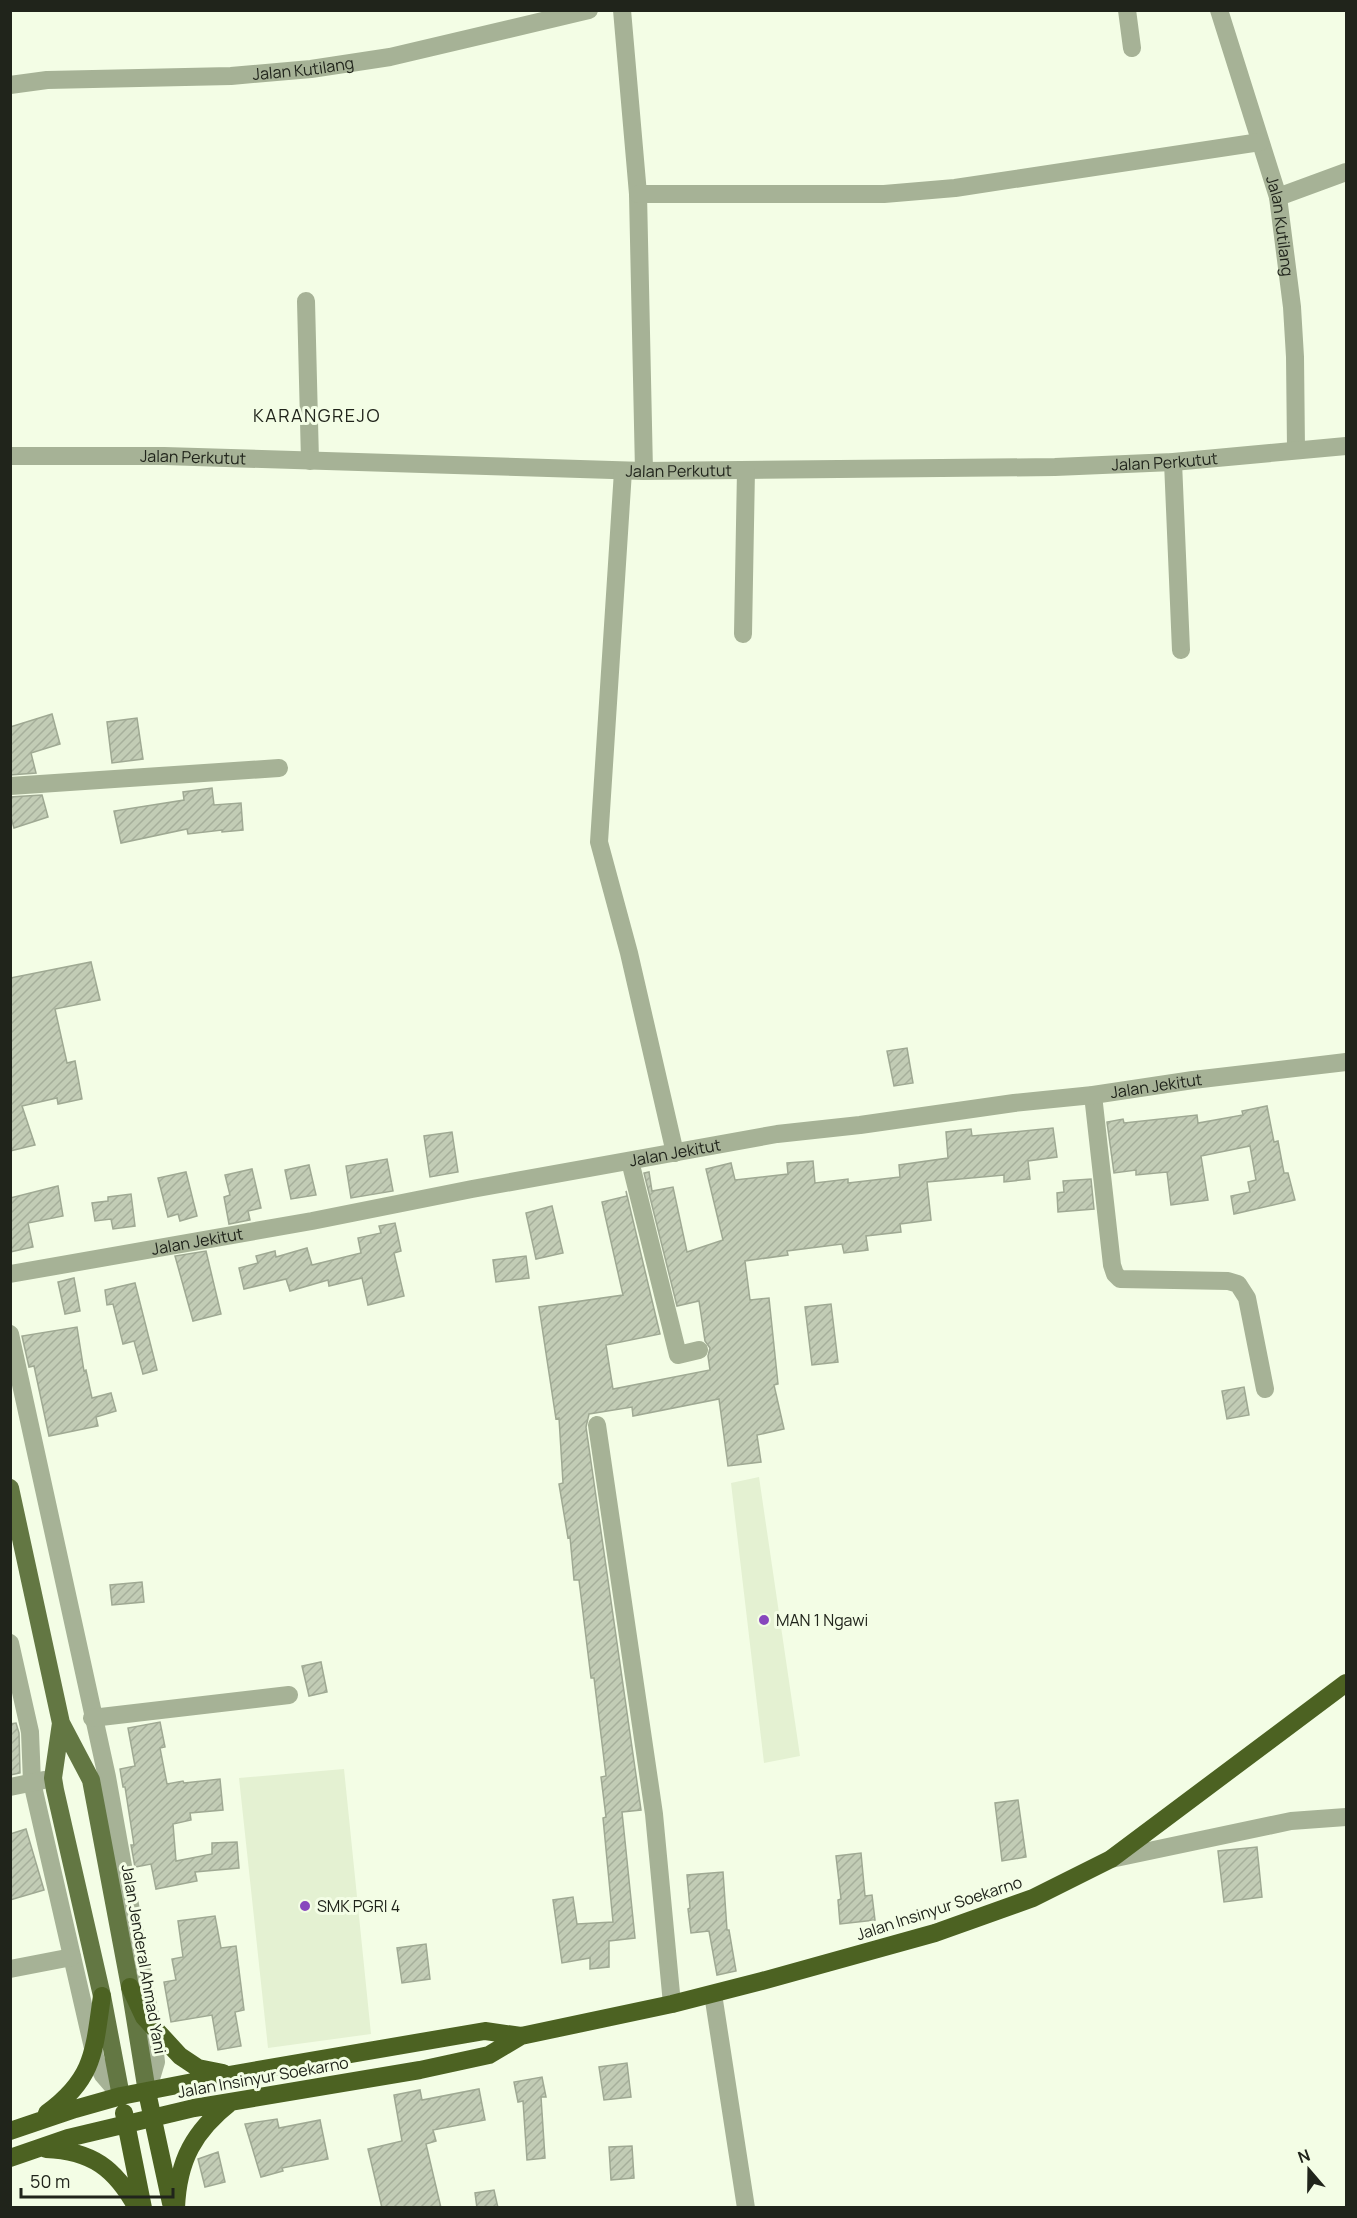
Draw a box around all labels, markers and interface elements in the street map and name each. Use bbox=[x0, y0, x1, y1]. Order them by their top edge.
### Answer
street label: Jalan Kutilang bbox=[252, 52, 355, 85]
street label: Jalan Kutilang bbox=[1261, 173, 1299, 278]
district label: KARANGREJO bbox=[253, 403, 381, 427]
street label: Jalan Perkutut bbox=[140, 445, 246, 470]
street label: Jalan Perkutut bbox=[1111, 447, 1219, 476]
street label: Jalan Perkutut bbox=[625, 459, 732, 482]
street label: Jalan Jekitut bbox=[1109, 1068, 1203, 1103]
street label: Jalan Jekitut bbox=[627, 1133, 722, 1171]
street label: Jalan Jekitut bbox=[150, 1222, 245, 1260]
place label: MAN 1 Ngawi bbox=[776, 1609, 868, 1631]
marker: MAN 1 Ngawi bbox=[757, 1613, 771, 1627]
street label: Jalan Jenderal Ahmad Yani bbox=[116, 1862, 172, 2056]
street label: Jalan Insinyur Soekarno bbox=[853, 1871, 1025, 1945]
place label: SMK PGRI 4 bbox=[317, 1895, 400, 1917]
marker: SMK PGRI 4 bbox=[298, 1899, 312, 1913]
street label: Jalan Insinyur Soekarno bbox=[176, 2051, 350, 2103]
north arrow bbox=[1279, 2140, 1339, 2200]
text: N bbox=[1295, 2144, 1313, 2168]
scale bar bbox=[21, 2161, 172, 2199]
text: 50 m bbox=[30, 2169, 70, 2193]

